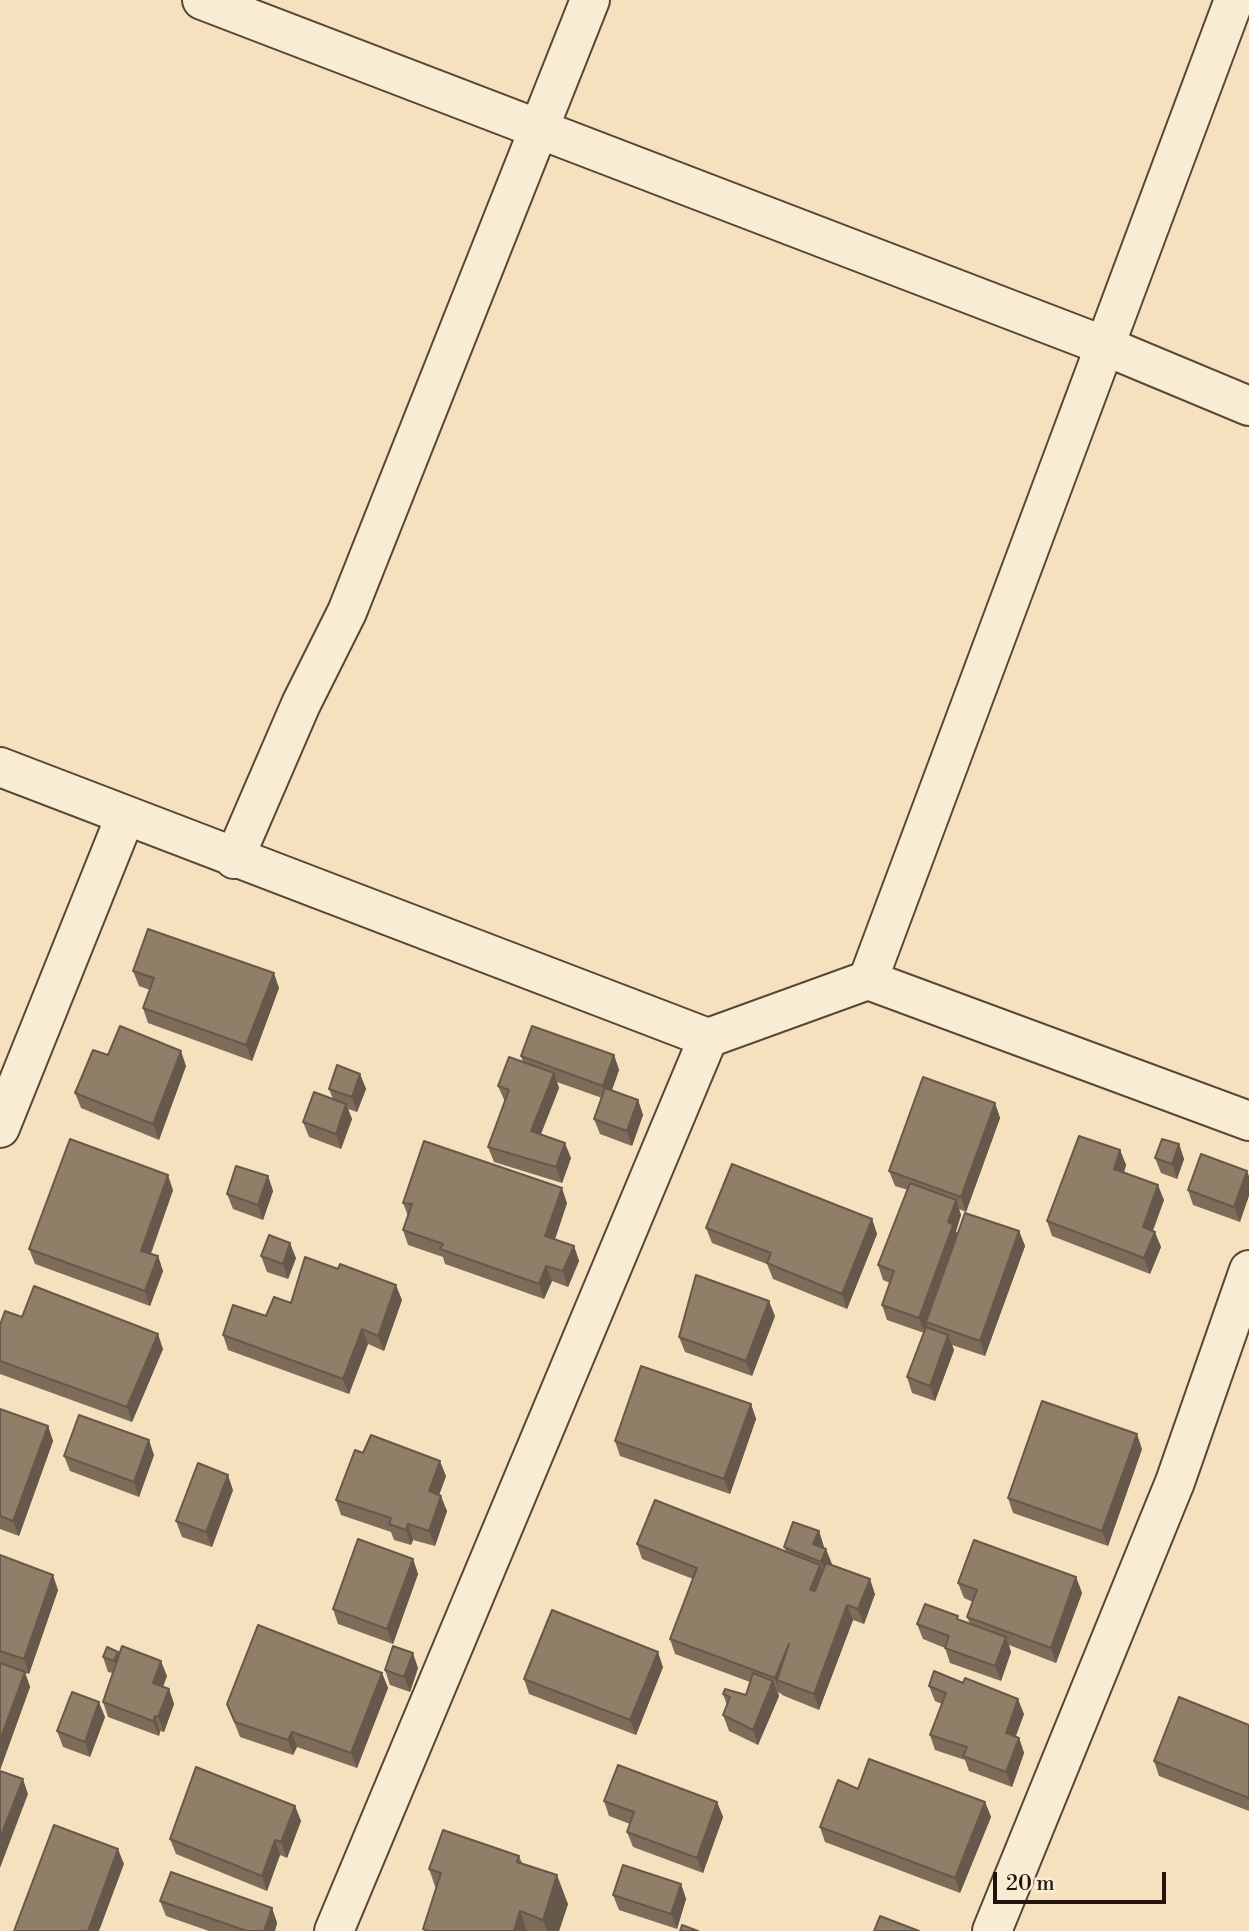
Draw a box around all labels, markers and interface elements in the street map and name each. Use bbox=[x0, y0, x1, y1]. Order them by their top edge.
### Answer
scale bar bbox=[997, 1857, 1170, 1901]
text: 20 m bbox=[1006, 1871, 1055, 1897]

